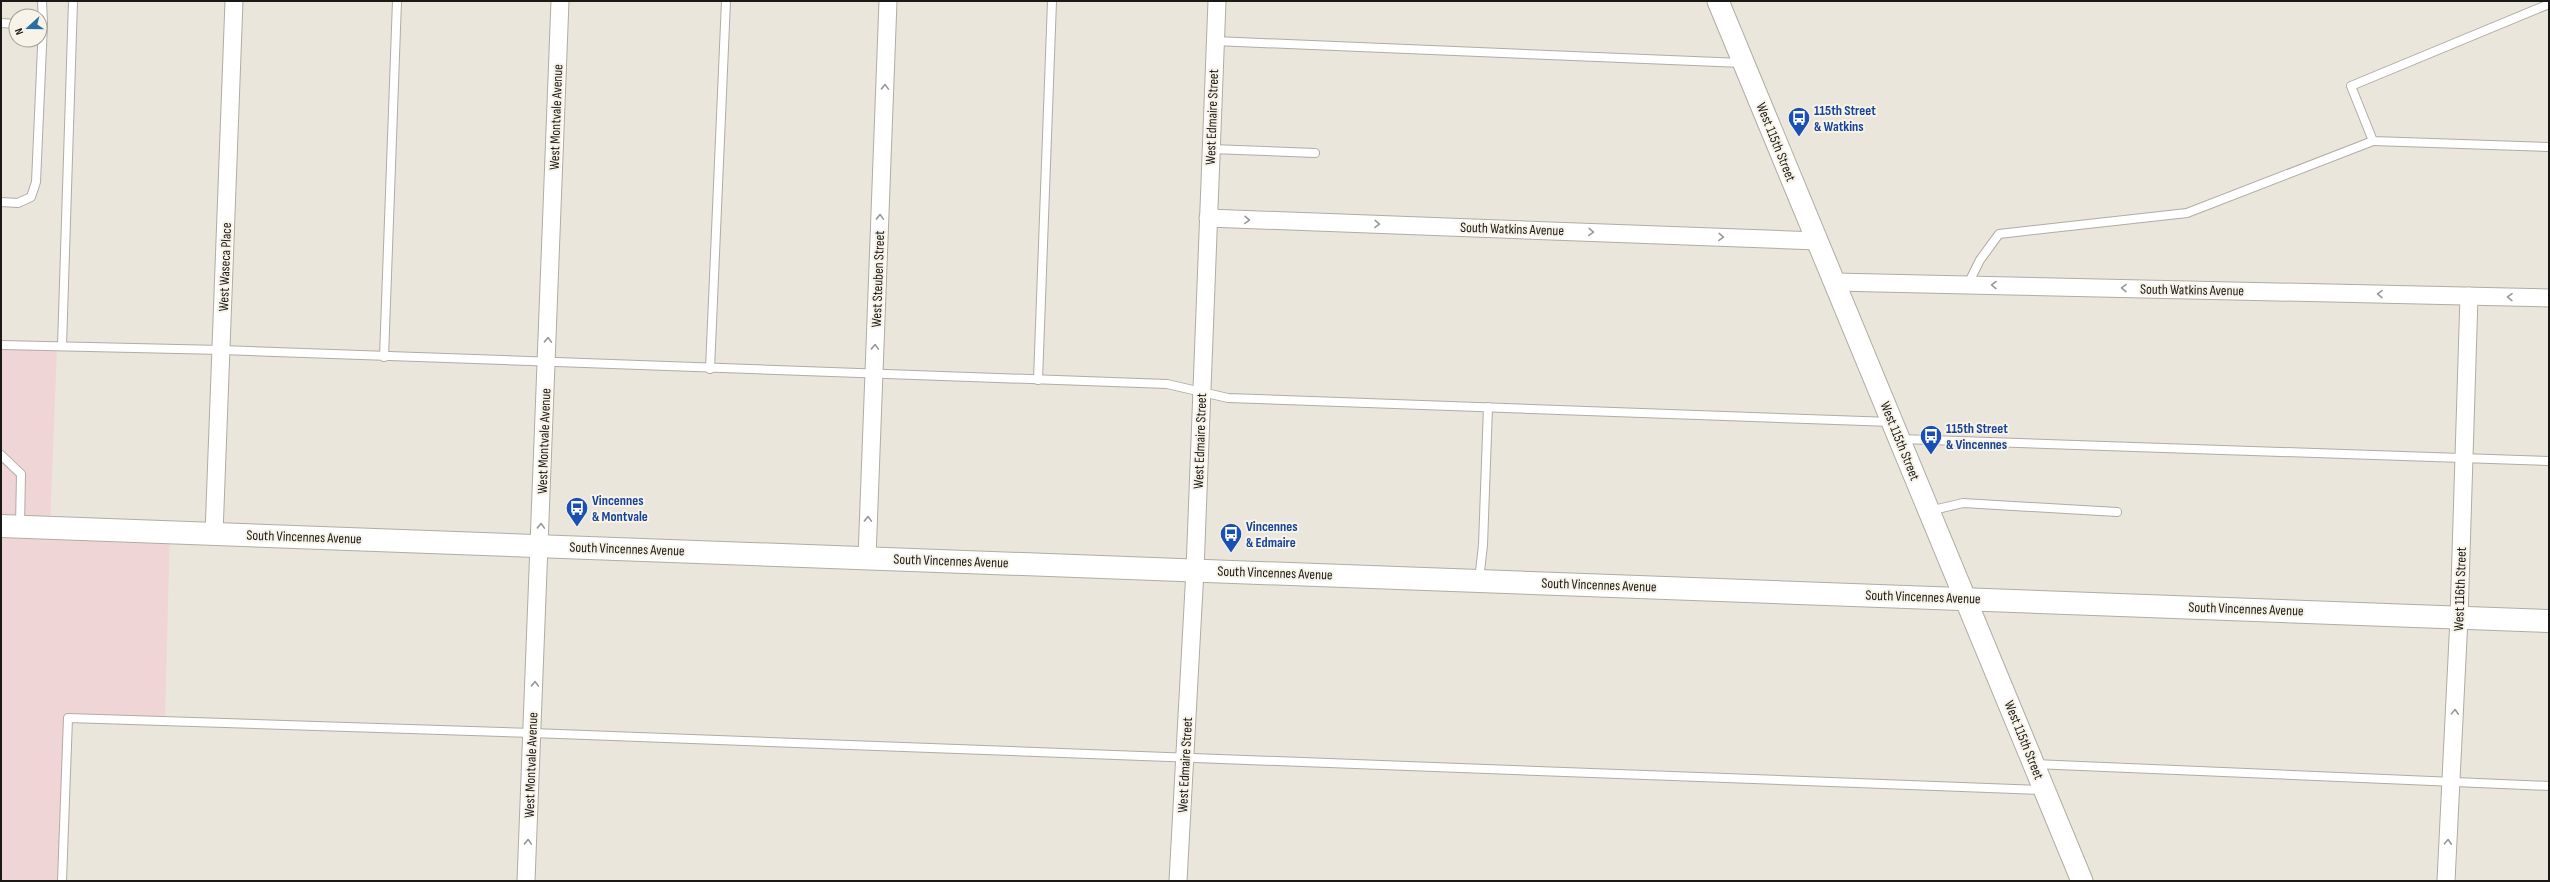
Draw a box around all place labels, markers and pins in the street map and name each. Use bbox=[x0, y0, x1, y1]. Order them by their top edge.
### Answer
place label: 115th Street & Watkins bbox=[1814, 102, 1876, 135]
bus stop icon: 115th Street & Watkins bbox=[1786, 105, 1812, 138]
place label: 115th Street & Vincennes bbox=[1946, 420, 2008, 453]
bus stop icon: 115th Street & Vincennes bbox=[1918, 423, 1944, 456]
place label: Vincennes & Montvale bbox=[592, 492, 648, 525]
bus stop icon: Vincennes & Montvale bbox=[564, 495, 590, 528]
place label: Vincennes & Edmaire bbox=[1246, 518, 1298, 551]
bus stop icon: Vincennes & Edmaire bbox=[1218, 521, 1244, 554]

